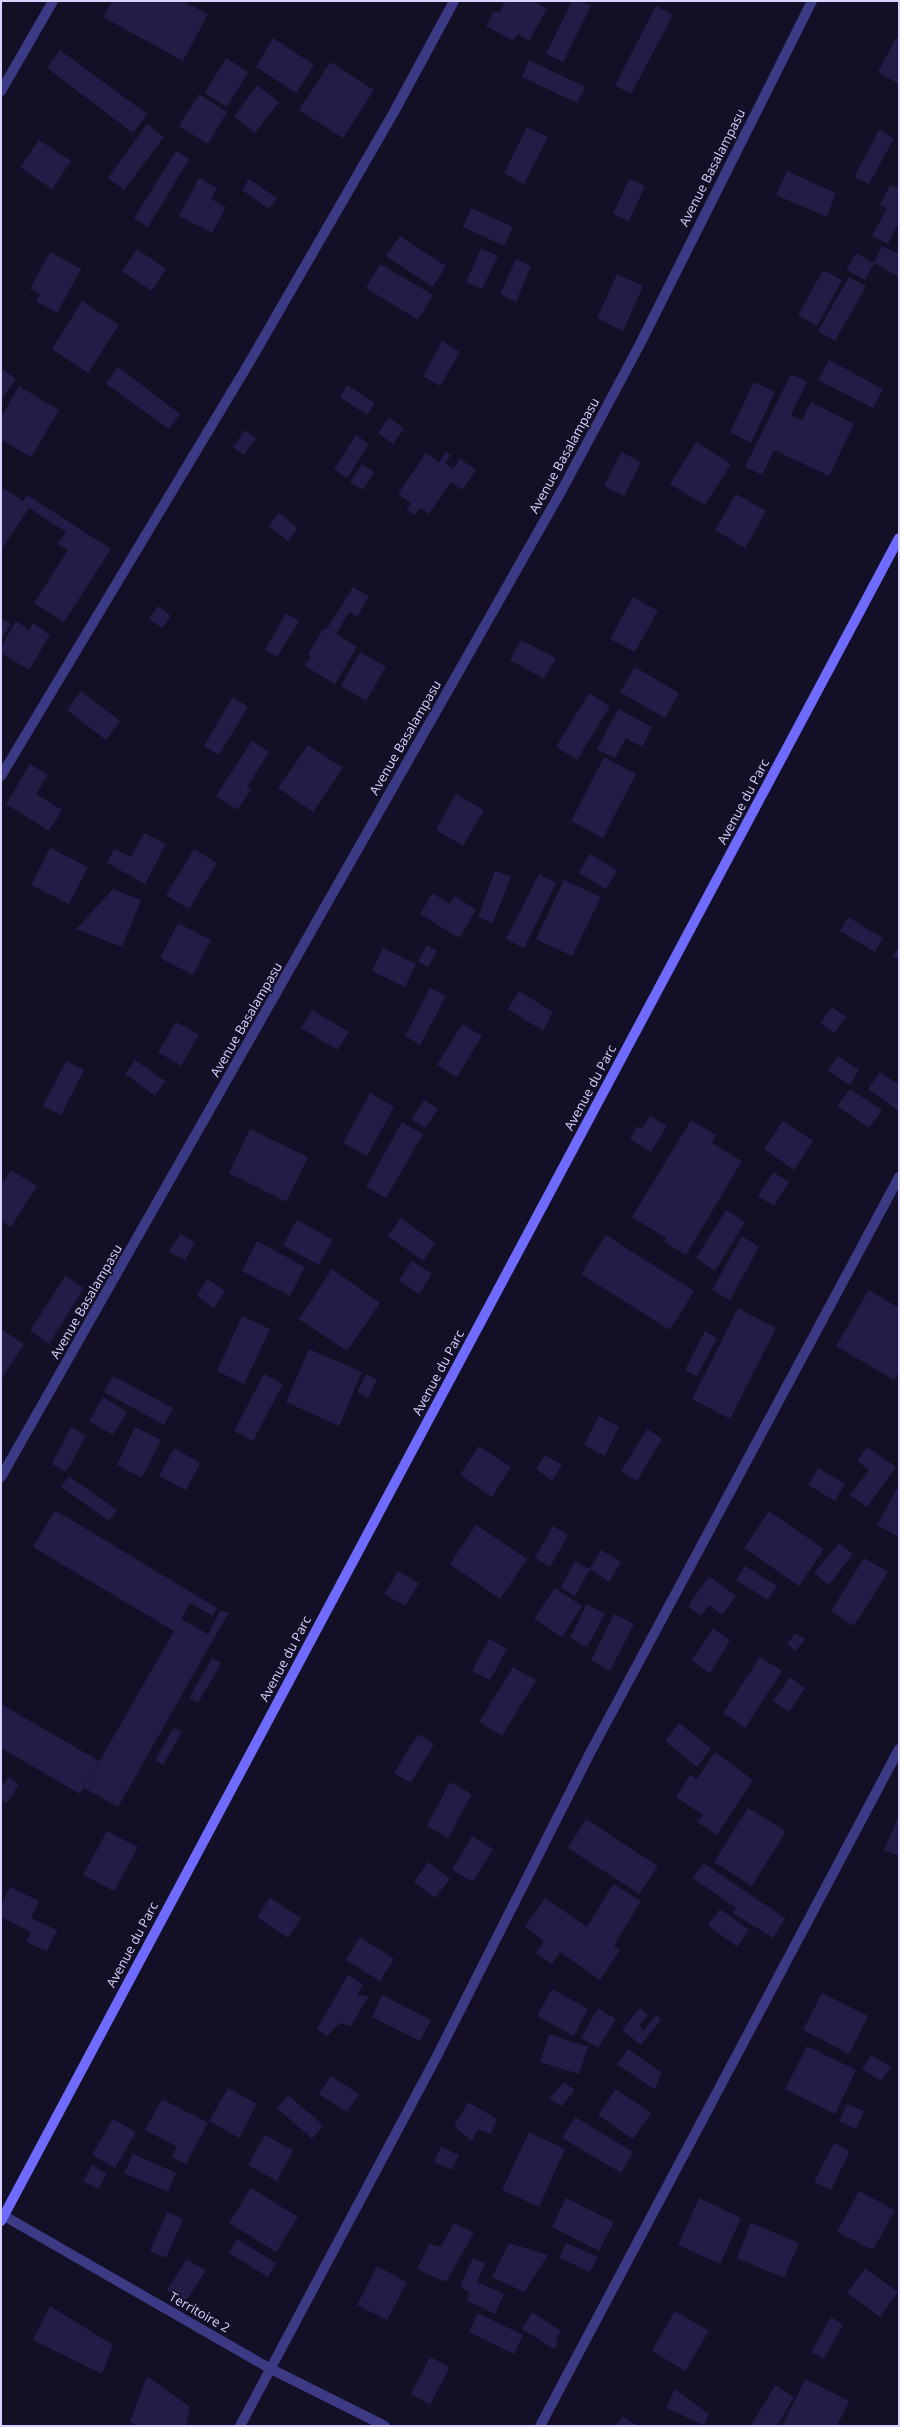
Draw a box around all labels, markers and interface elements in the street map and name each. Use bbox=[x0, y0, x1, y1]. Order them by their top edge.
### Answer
street label: Avenue Basalampasu bbox=[677, 107, 749, 229]
street label: Avenue Basalampasu bbox=[527, 396, 603, 516]
street label: Avenue Basalampasu bbox=[367, 678, 445, 798]
street label: Avenue du Parc bbox=[715, 757, 773, 847]
street label: Avenue Basalampasu bbox=[208, 960, 286, 1080]
street label: Avenue du Parc bbox=[562, 1043, 620, 1133]
street label: Avenue Basalampasu bbox=[48, 1242, 126, 1362]
street label: Avenue du Parc bbox=[410, 1328, 468, 1418]
street label: Avenue du Parc bbox=[257, 1614, 315, 1704]
street label: Avenue du Parc bbox=[104, 1900, 162, 1990]
street label: Territoire 2 bbox=[166, 2289, 232, 2337]

